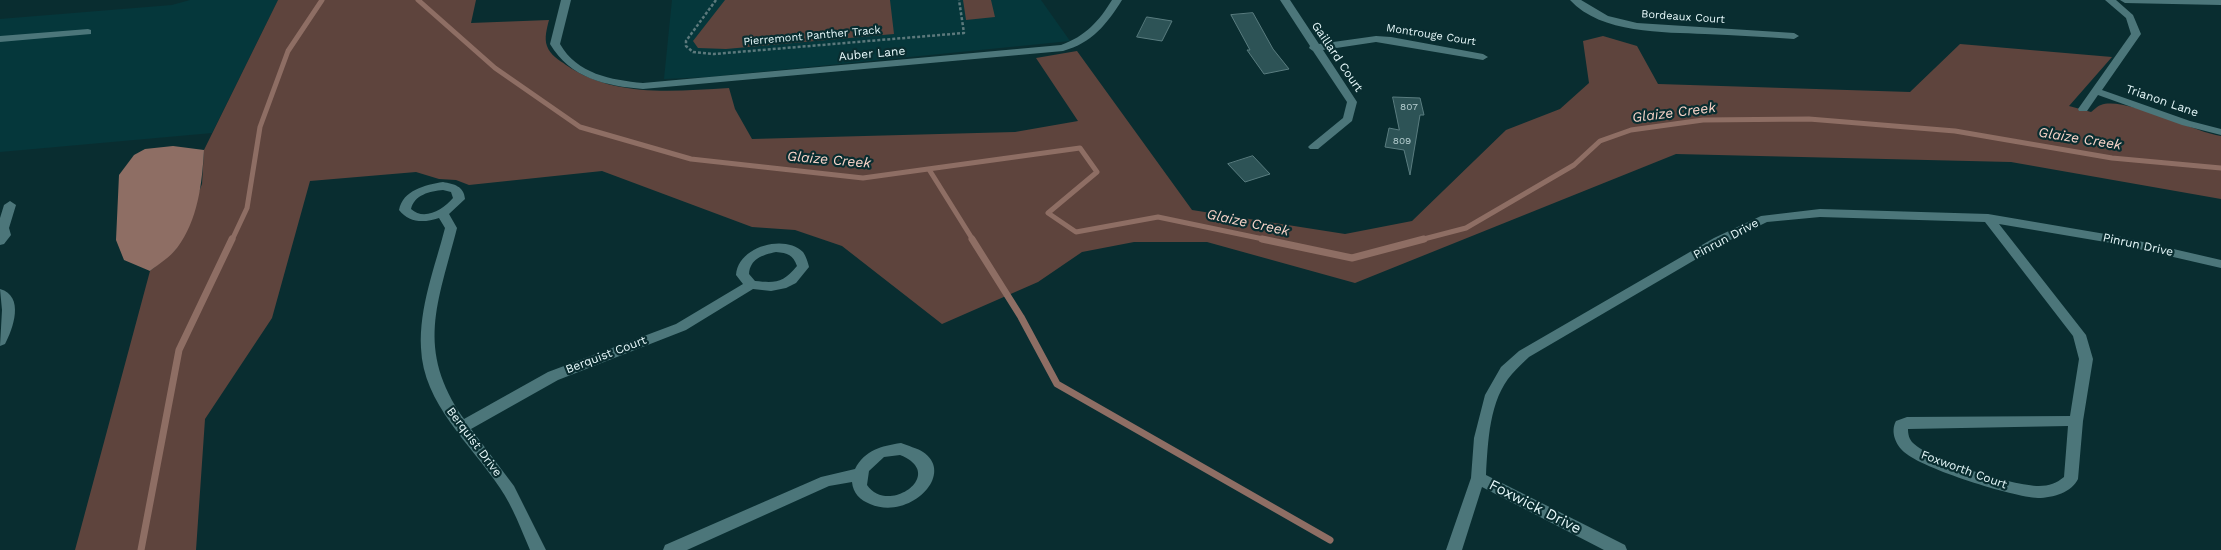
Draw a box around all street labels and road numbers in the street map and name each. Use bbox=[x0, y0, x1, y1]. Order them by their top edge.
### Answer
street label: Bordeaux Court bbox=[1641, 7, 1725, 27]
street label: Gaillard Court bbox=[1308, 19, 1366, 95]
street label: Montrouge Court bbox=[1385, 21, 1477, 49]
street label: Pierremont Panther Track bbox=[743, 23, 881, 49]
street label: Auber Lane bbox=[838, 44, 906, 64]
street label: Trianon Lane bbox=[2124, 82, 2200, 120]
street label: Pinrun Drive bbox=[1691, 216, 1761, 262]
street label: Pinrun Drive bbox=[2101, 231, 2175, 259]
street label: Berquist Court bbox=[564, 333, 648, 377]
street label: Berquist Drive bbox=[443, 405, 505, 479]
street label: Foxworth Court bbox=[1919, 448, 2009, 492]
street label: Foxwick Drive bbox=[1486, 476, 1584, 538]

